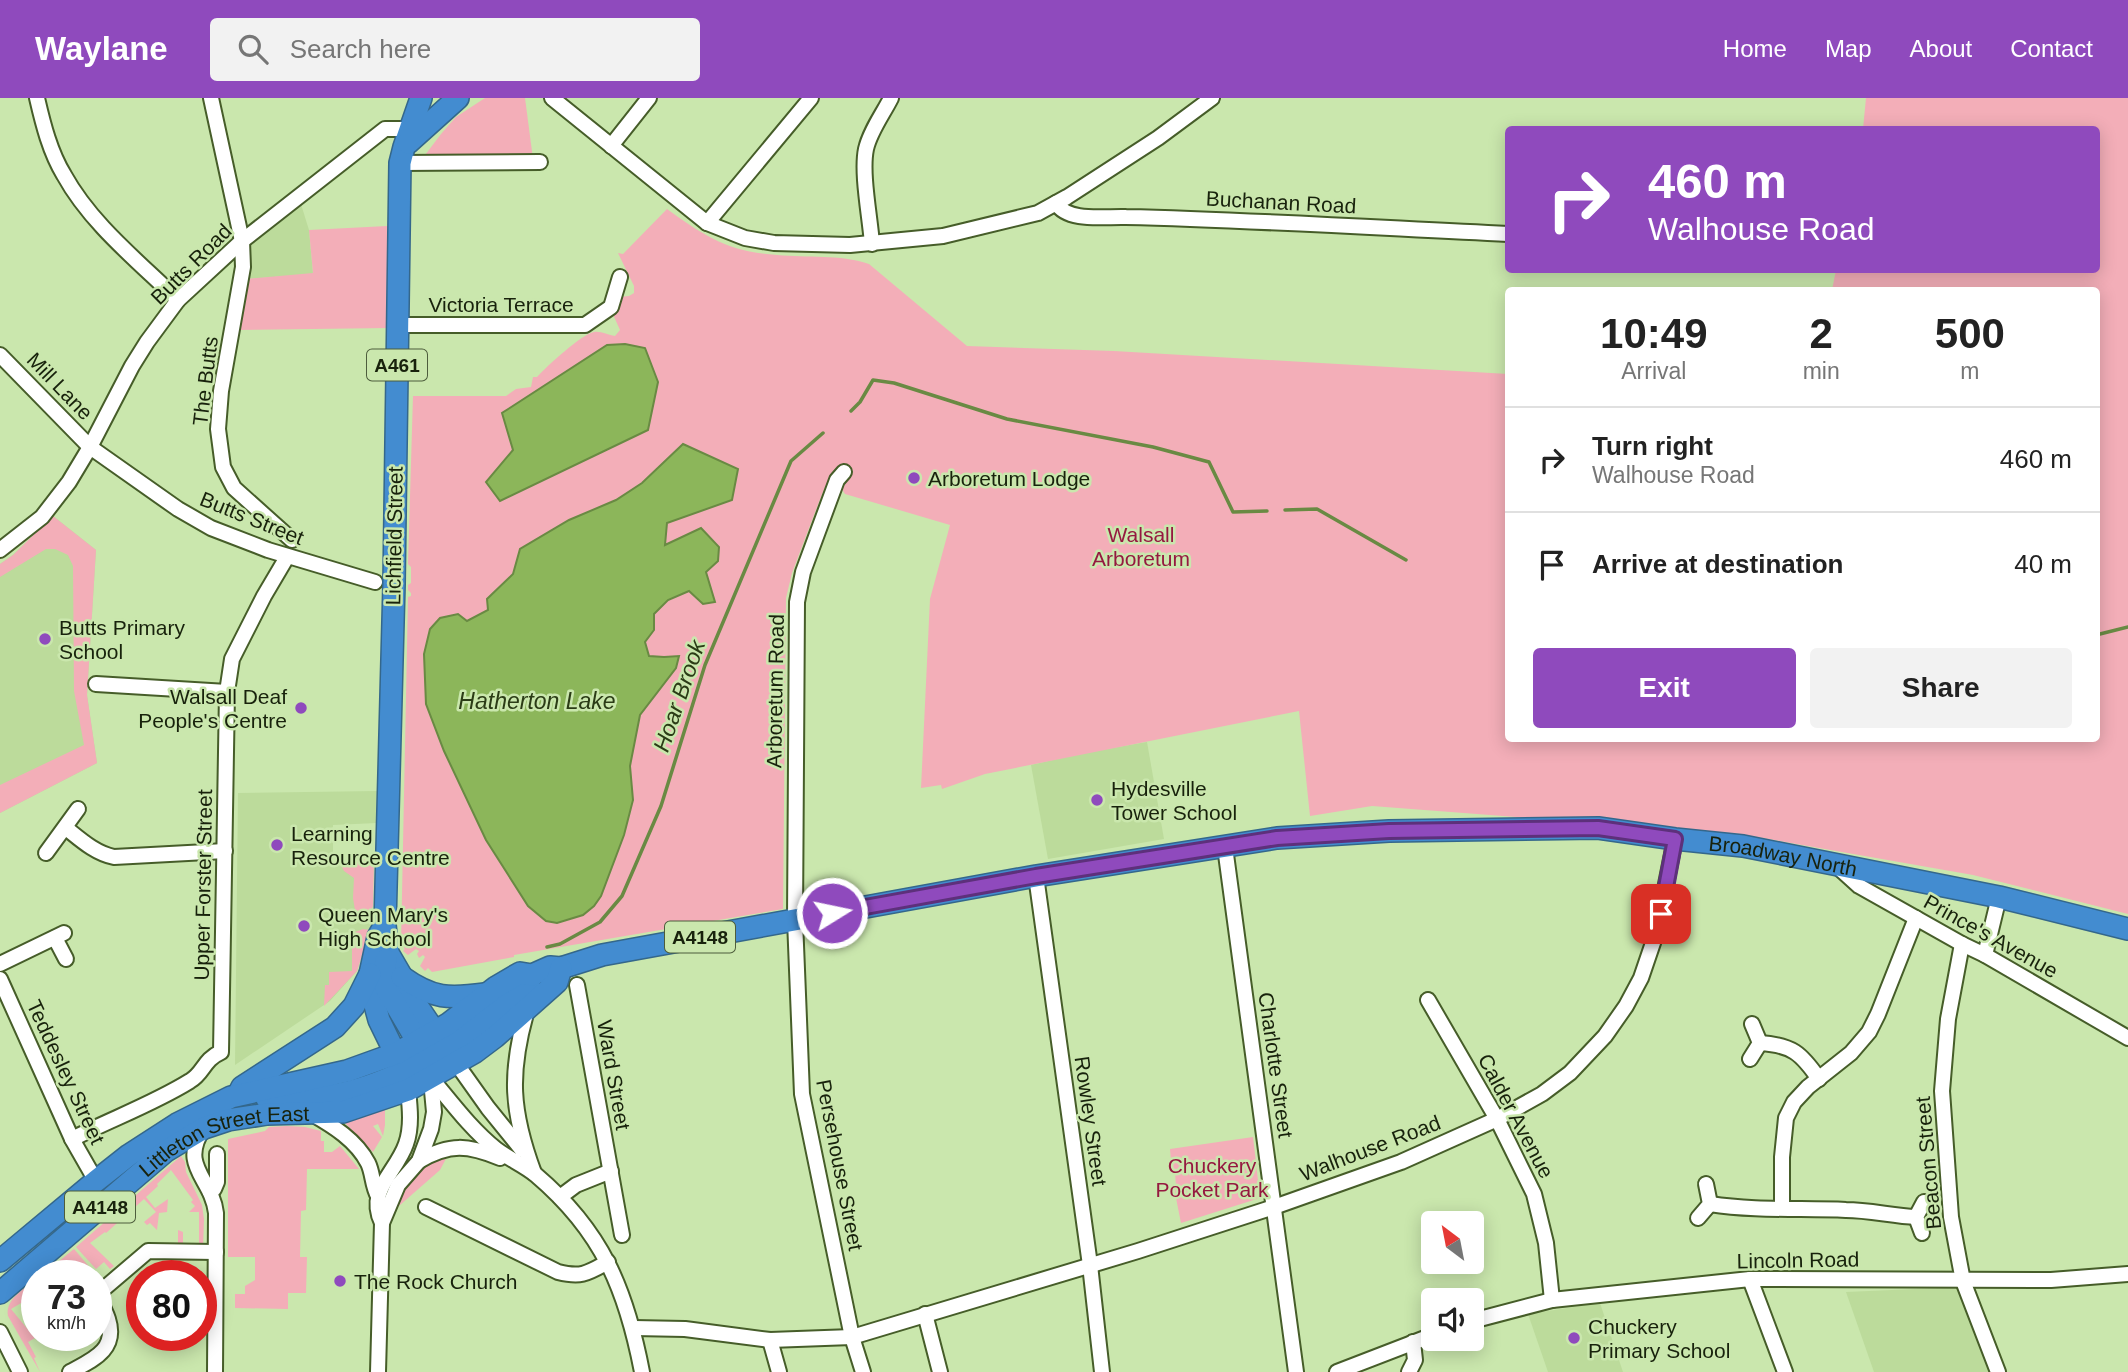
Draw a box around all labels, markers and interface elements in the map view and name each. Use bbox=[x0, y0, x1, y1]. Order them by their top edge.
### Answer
search box bbox=[210, 18, 700, 81]
text: Waylane bbox=[35, 30, 168, 67]
icon: search bbox=[234, 30, 272, 68]
text: Search here bbox=[290, 34, 431, 64]
text: Home bbox=[1723, 35, 1787, 62]
text: Map bbox=[1825, 35, 1872, 62]
text: About bbox=[1910, 35, 1972, 62]
text: Contact bbox=[2010, 35, 2093, 62]
icon: right bbox=[1533, 154, 1624, 245]
text: 460 m bbox=[1648, 154, 1787, 208]
street label: Buchanan Road bbox=[1205, 187, 1357, 217]
text: Walhouse Road bbox=[1648, 211, 1875, 247]
street label: Butts Road bbox=[146, 219, 236, 309]
street label: Victoria Terrace bbox=[428, 293, 574, 316]
text: 10:49 bbox=[1600, 310, 1708, 357]
text: 2 bbox=[1809, 310, 1833, 357]
text: 500 bbox=[1935, 310, 2005, 357]
street label: The Butts bbox=[188, 335, 222, 427]
street label: Mill Lane bbox=[23, 348, 97, 424]
road number: A461 bbox=[367, 350, 427, 380]
text: Arrival bbox=[1621, 358, 1686, 384]
text: min bbox=[1803, 358, 1840, 384]
text: m bbox=[1960, 358, 1979, 384]
text: Turn right bbox=[1592, 431, 1713, 461]
icon: right bbox=[1533, 441, 1571, 479]
text: 460 m bbox=[2000, 444, 2072, 474]
text: Walhouse Road bbox=[1592, 462, 1755, 488]
street label: Lichfield Street bbox=[381, 466, 407, 606]
place label: Arboretum Lodge bbox=[928, 467, 1090, 490]
marker: Arboretum Lodge bbox=[906, 470, 922, 486]
street label: Butts Street bbox=[197, 487, 307, 549]
park label: Walsall Arboretum bbox=[1092, 523, 1190, 570]
icon: arrive bbox=[1533, 546, 1571, 584]
text: Arrive at destination bbox=[1592, 549, 1843, 579]
text: 40 m bbox=[2014, 549, 2072, 579]
street label: Arboretum Road bbox=[762, 614, 788, 768]
place label: Butts Primary School bbox=[59, 616, 186, 663]
marker: Butts Primary School bbox=[37, 631, 53, 647]
water label: Hoar Brook bbox=[648, 635, 711, 755]
button: Exit bbox=[1533, 648, 1796, 728]
button: Share bbox=[1810, 648, 2072, 728]
place label: Walsall Deaf People's Centre bbox=[138, 685, 287, 732]
water label: Hatherton Lake bbox=[458, 688, 616, 714]
marker: Walsall Deaf People's Centre bbox=[293, 700, 309, 716]
place label: Hydesville Tower School bbox=[1111, 777, 1237, 824]
street label: Upper Forster Street bbox=[190, 789, 216, 981]
marker: Hydesville Tower School bbox=[1089, 792, 1105, 808]
place label: Learning Resource Centre bbox=[291, 822, 450, 869]
street label: Broadway North bbox=[1708, 831, 1859, 880]
marker: Learning Resource Centre bbox=[269, 837, 285, 853]
position arrow bbox=[795, 876, 869, 950]
pin bbox=[1631, 884, 1691, 944]
street label: Prince's Avenue bbox=[1920, 890, 2062, 982]
icon: arrive bbox=[1642, 895, 1680, 933]
place label: Queen Mary's High School bbox=[318, 903, 448, 950]
marker: Queen Mary's High School bbox=[296, 918, 312, 934]
road number: A4148 bbox=[665, 922, 735, 952]
street label: Charlotte Street bbox=[1254, 991, 1298, 1140]
street label: Teddesley Street bbox=[23, 996, 110, 1148]
street label: Ward Street bbox=[593, 1018, 635, 1132]
street label: Calder Avenue bbox=[1474, 1050, 1558, 1182]
street label: Rowley Street bbox=[1071, 1055, 1112, 1187]
street label: Persehouse Street bbox=[812, 1077, 868, 1253]
street label: Beacon Street bbox=[1911, 1096, 1945, 1230]
street label: Littleton Street East bbox=[134, 1101, 310, 1181]
street label: Walhouse Road bbox=[1296, 1111, 1444, 1185]
park label: Chuckery Pocket Park bbox=[1155, 1154, 1269, 1201]
road number: A4148 bbox=[65, 1191, 135, 1222]
north arrow bbox=[1421, 1211, 1484, 1274]
map controls bbox=[1421, 1211, 1484, 1351]
street label: Lincoln Road bbox=[1737, 1247, 1859, 1273]
speed limit sign: 80 bbox=[126, 1260, 217, 1351]
place label: The Rock Church bbox=[354, 1270, 517, 1293]
marker: The Rock Church bbox=[332, 1273, 348, 1289]
text: 73 bbox=[47, 1277, 86, 1316]
button: sound bbox=[1421, 1288, 1484, 1351]
text: km/h bbox=[47, 1313, 86, 1333]
place label: Chuckery Primary School bbox=[1588, 1315, 1730, 1362]
marker: Chuckery Primary School bbox=[1566, 1330, 1582, 1346]

